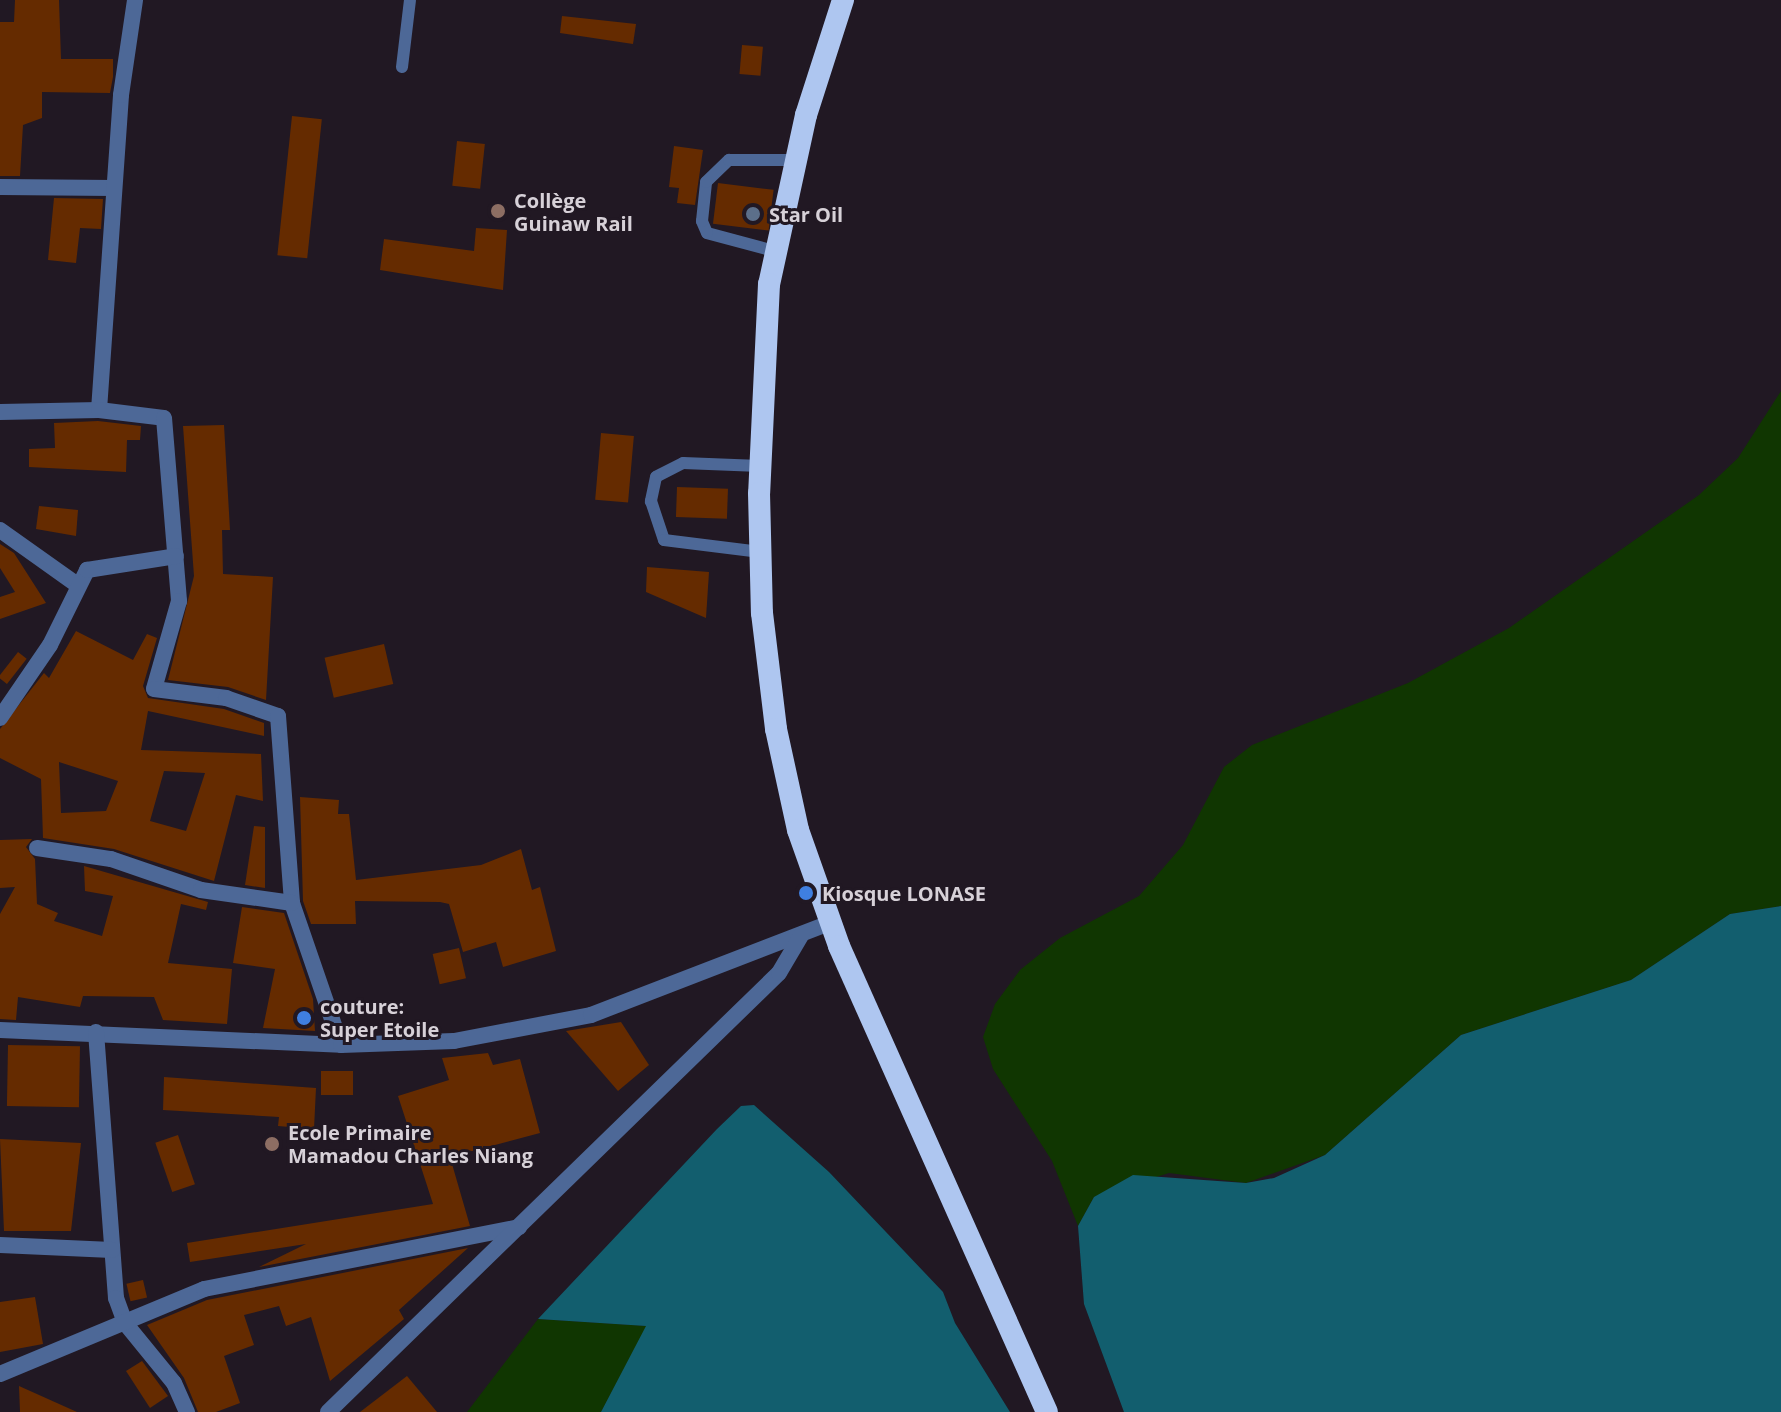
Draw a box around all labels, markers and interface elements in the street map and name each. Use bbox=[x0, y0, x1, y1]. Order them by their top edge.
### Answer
place label: Collège Guinaw Rail bbox=[514, 188, 633, 235]
marker: Collège Guinaw Rail bbox=[489, 202, 507, 220]
place label: Star Oil bbox=[769, 202, 843, 226]
marker: Star Oil bbox=[744, 205, 762, 223]
place label: Kiosque LONASE bbox=[822, 881, 986, 905]
marker: Kiosque LONASE bbox=[797, 884, 815, 902]
place label: couture: Super Etoile bbox=[320, 994, 439, 1041]
marker: couture: Super Etoile bbox=[295, 1009, 313, 1027]
place label: Ecole Primaire Mamadou Charles Niang bbox=[288, 1120, 533, 1167]
marker: Ecole Primaire Mamadou Charles Niang bbox=[263, 1135, 281, 1153]

